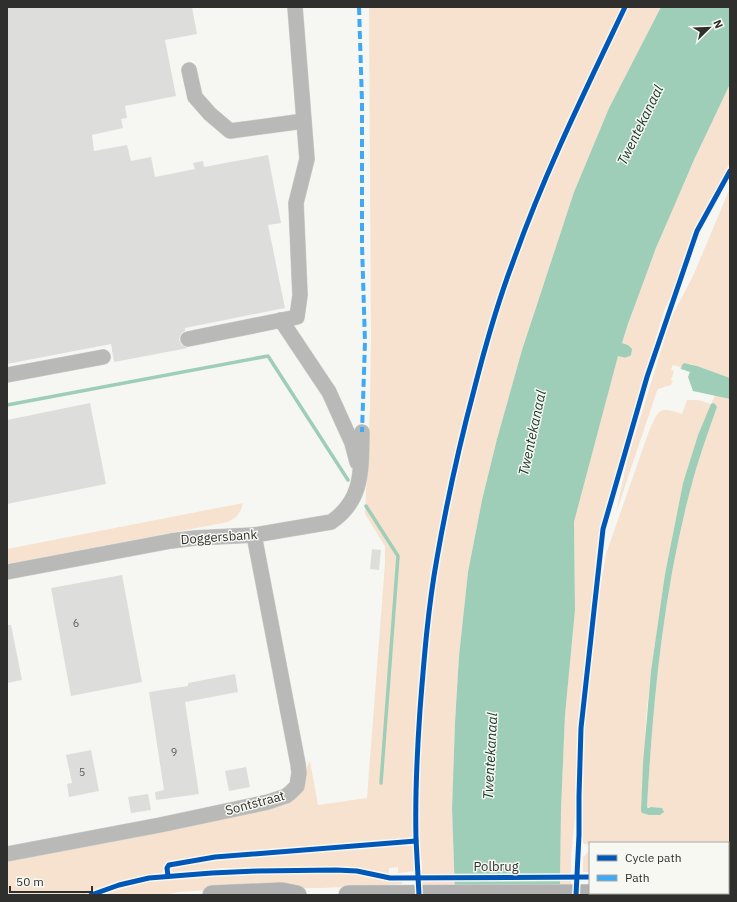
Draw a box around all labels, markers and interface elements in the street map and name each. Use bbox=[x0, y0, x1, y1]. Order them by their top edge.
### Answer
north arrow bbox=[689, 8, 729, 48]
text: N bbox=[710, 18, 726, 31]
water label: Twentekanaal bbox=[613, 82, 667, 168]
water label: Twentekanaal bbox=[514, 388, 550, 477]
street label: Doggersbank bbox=[180, 526, 258, 548]
house number: 6 bbox=[73, 616, 79, 630]
water label: Twentekanaal bbox=[479, 712, 501, 800]
house number: 9 bbox=[171, 745, 177, 759]
house number: 5 bbox=[79, 765, 85, 779]
street label: Sontstraat bbox=[223, 787, 287, 819]
legend bbox=[589, 842, 729, 894]
text: Cycle path bbox=[625, 850, 682, 865]
street label: Polbrug bbox=[474, 858, 519, 875]
scale bar bbox=[10, 868, 92, 894]
text: Path bbox=[625, 870, 650, 885]
text: 50 m bbox=[16, 874, 44, 889]

